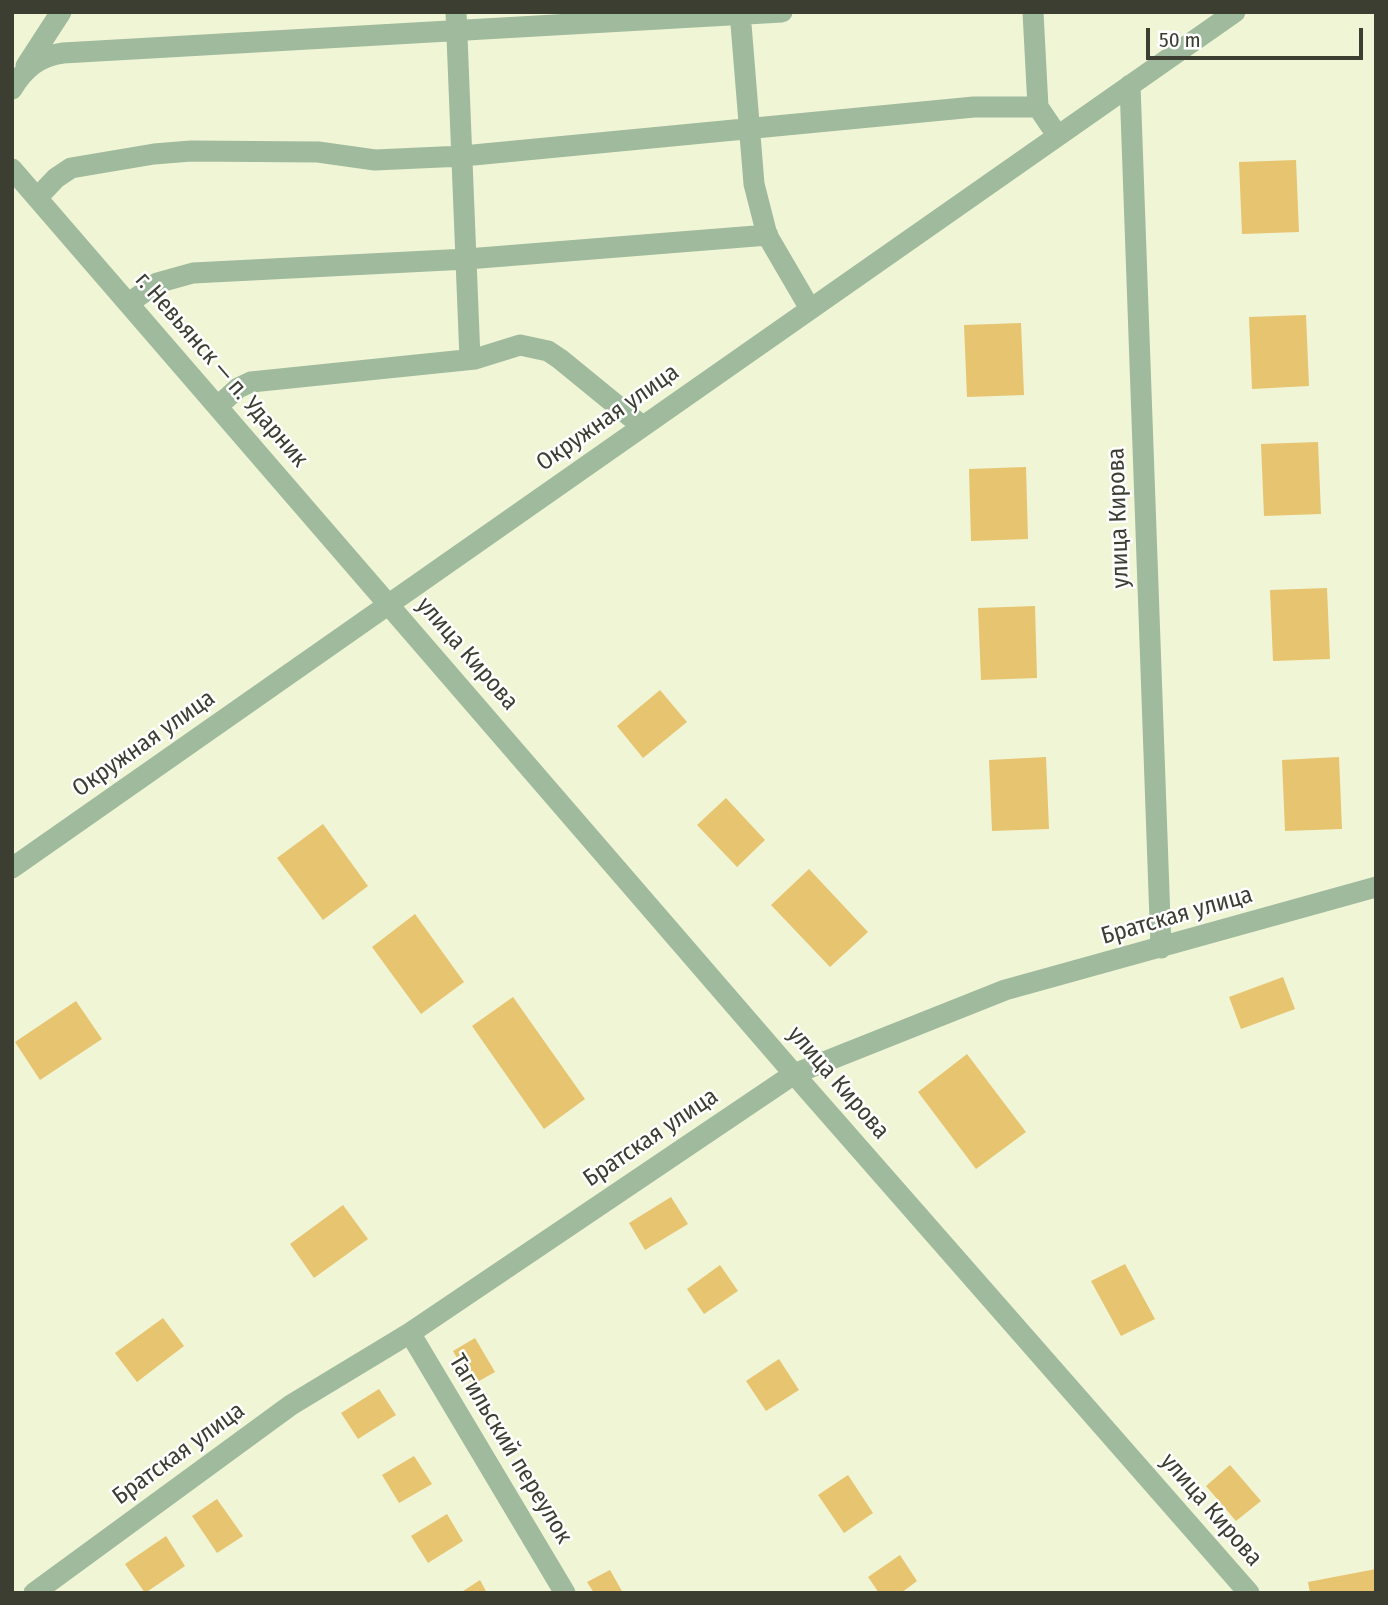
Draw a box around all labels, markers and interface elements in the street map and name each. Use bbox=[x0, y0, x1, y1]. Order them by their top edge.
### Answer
scale bar bbox=[1150, 14, 1367, 58]
text: 50 m bbox=[1159, 27, 1201, 53]
street label: г. Невьянск — п. Ударник bbox=[128, 266, 314, 474]
street label: Окружная улица bbox=[531, 358, 685, 478]
street label: улица Кирова bbox=[1102, 447, 1136, 589]
street label: улица Кирова bbox=[410, 592, 524, 716]
street label: Окружная улица bbox=[67, 684, 221, 804]
street label: Братская улица bbox=[1098, 881, 1256, 951]
street label: улица Кирова bbox=[781, 1021, 895, 1145]
street label: Братская улица bbox=[578, 1082, 724, 1194]
street label: Тагильский переулок bbox=[442, 1349, 578, 1549]
street label: Братская улица bbox=[107, 1396, 251, 1512]
street label: улица Кирова bbox=[1154, 1448, 1268, 1572]

